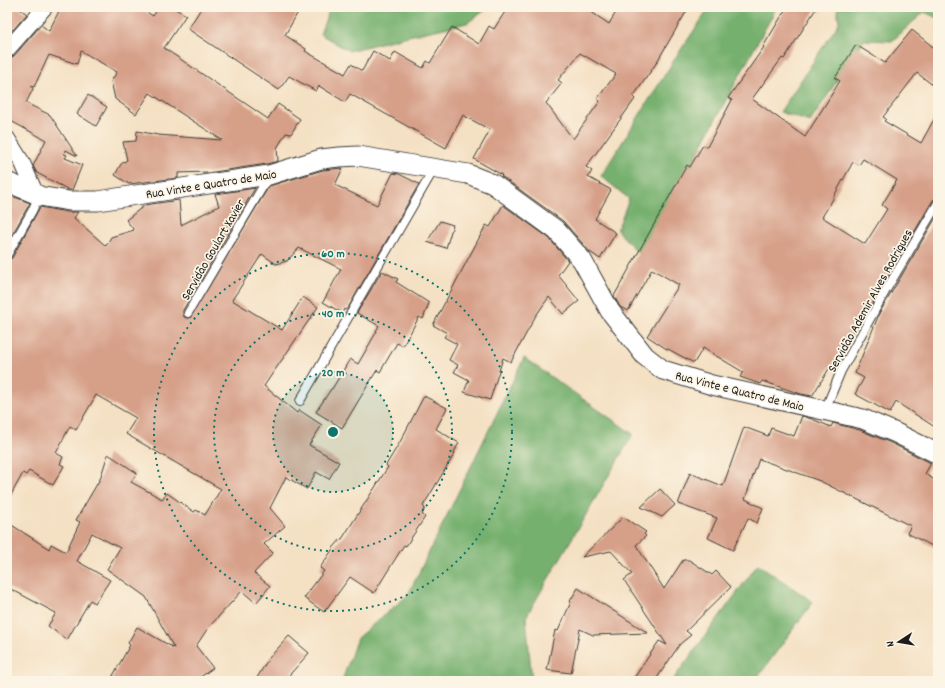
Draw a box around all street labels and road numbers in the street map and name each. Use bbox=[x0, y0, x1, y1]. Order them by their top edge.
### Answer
street label: Rua Vinte e Quatro de Maio bbox=[145, 166, 278, 205]
street label: Servidão Goulart Xavier bbox=[177, 196, 251, 304]
street label: Servidão Ademir Alves Rodrigues bbox=[824, 226, 919, 376]
street label: Rua Vinte e Quatro de Maio bbox=[673, 367, 806, 418]

